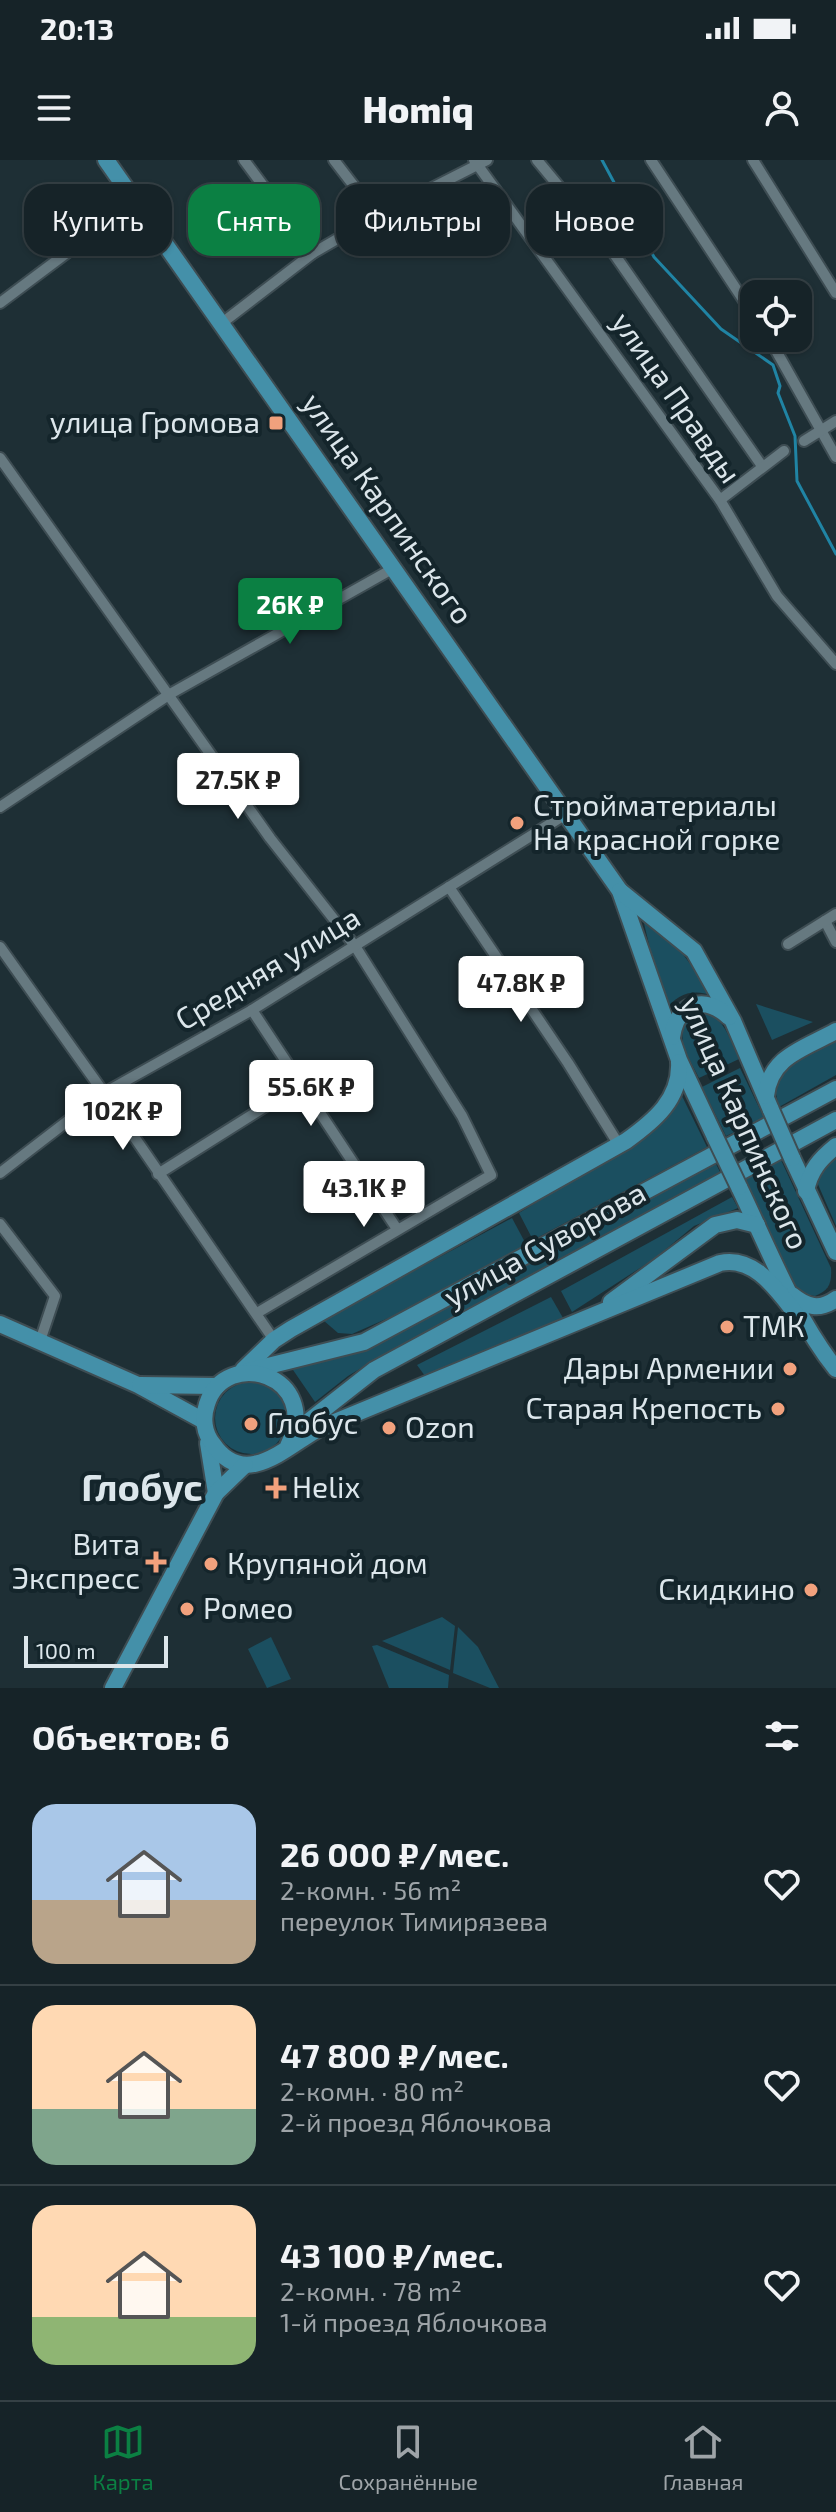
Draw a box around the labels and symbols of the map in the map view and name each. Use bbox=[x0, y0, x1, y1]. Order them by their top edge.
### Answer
street label: улица Правды bbox=[605, 304, 750, 490]
street label: улица Карпинского bbox=[295, 386, 482, 631]
place label: улица Громова bbox=[50, 403, 260, 440]
marker: улица Громова bbox=[267, 414, 285, 432]
pin: 26K ₽ bbox=[234, 578, 346, 646]
pin: 27.5K ₽ bbox=[164, 753, 312, 821]
place label: Стройматериалы На красной горке bbox=[533, 786, 780, 856]
marker: Стройматериалы На красной горке bbox=[508, 814, 526, 832]
street label: Средняя улица bbox=[168, 898, 366, 1037]
pin: 47.8K ₽ bbox=[447, 956, 595, 1024]
street label: улица Карпинского bbox=[673, 990, 818, 1255]
pin: 55.6K ₽ bbox=[237, 1060, 385, 1128]
pin: 102K ₽ bbox=[58, 1084, 188, 1152]
pin: 43.1K ₽ bbox=[290, 1161, 438, 1229]
street label: улица Суворова bbox=[437, 1173, 652, 1314]
place label: ТМК bbox=[743, 1307, 805, 1343]
marker: ТМК bbox=[718, 1318, 736, 1336]
place label: Дары Армении bbox=[563, 1349, 774, 1385]
marker: Дары Армении bbox=[781, 1360, 799, 1378]
place label: Старая Крепость bbox=[526, 1389, 762, 1425]
marker: Старая Крепость bbox=[769, 1400, 787, 1418]
place label: Глобус bbox=[267, 1404, 358, 1441]
place label: Ozon bbox=[405, 1408, 475, 1444]
marker: Глобус bbox=[242, 1415, 260, 1433]
marker: Ozon bbox=[380, 1419, 398, 1437]
district label: Глобус bbox=[81, 1463, 203, 1509]
place label: Helix bbox=[292, 1468, 360, 1504]
marker: Helix bbox=[267, 1479, 285, 1497]
place label: Вита Экспресс bbox=[12, 1525, 140, 1595]
place label: Крупяной дом bbox=[227, 1544, 428, 1581]
marker: Вита Экспресс bbox=[147, 1553, 165, 1571]
marker: Крупяной дом bbox=[202, 1555, 220, 1573]
place label: Скидкино bbox=[658, 1570, 795, 1606]
marker: Скидкино bbox=[802, 1581, 820, 1599]
place label: Ромео bbox=[203, 1589, 293, 1625]
marker: Ромео bbox=[178, 1600, 196, 1618]
scale bar bbox=[24, 1632, 168, 1668]

